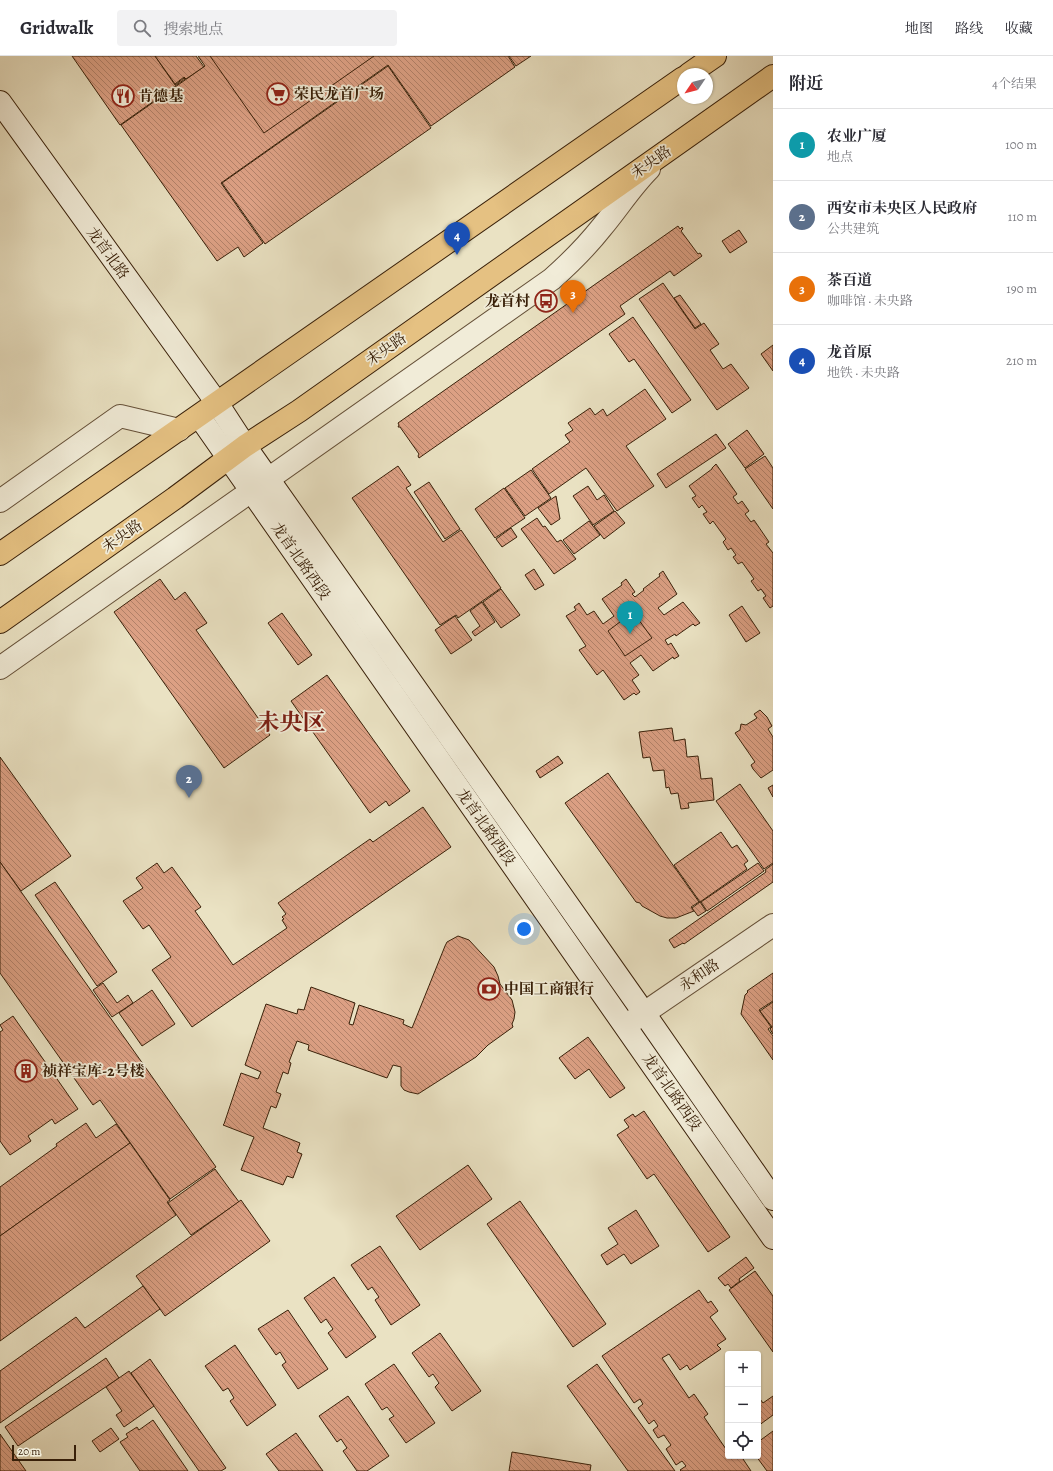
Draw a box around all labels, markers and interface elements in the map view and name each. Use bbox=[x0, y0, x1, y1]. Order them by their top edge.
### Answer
search box bbox=[117, 10, 397, 46]
text: Gridwalk bbox=[20, 15, 93, 41]
icon: search bbox=[131, 17, 153, 39]
text: 搜索地点 bbox=[163, 19, 223, 39]
text: 地图 bbox=[905, 19, 933, 38]
text: 路线 bbox=[955, 19, 983, 38]
text: 收藏 bbox=[1005, 19, 1033, 38]
north arrow bbox=[677, 68, 713, 104]
text: 附近 bbox=[789, 72, 823, 95]
text: 4个结果 bbox=[992, 75, 1037, 92]
supermarket icon: 荣民龙首广场 bbox=[265, 81, 291, 107]
restaurant icon: 肯德基 bbox=[110, 83, 136, 109]
place label: 荣民龙首广场 bbox=[294, 84, 384, 104]
place label: 肯德基 bbox=[138, 86, 184, 106]
text: 农业广厦 bbox=[827, 126, 887, 146]
text: 1 bbox=[800, 136, 804, 153]
text: 100 m bbox=[1005, 136, 1037, 153]
street label: 未央路 bbox=[627, 141, 675, 183]
text: 地点 bbox=[827, 148, 853, 165]
text: 西安市未央区人民政府 bbox=[827, 198, 977, 218]
text: 2 bbox=[799, 208, 805, 225]
text: 110 m bbox=[1008, 208, 1037, 225]
text: 公共建筑 bbox=[827, 220, 879, 237]
pin: 4 bbox=[444, 222, 470, 255]
street label: 龙首北路 bbox=[82, 223, 134, 283]
text: 茶百道 bbox=[827, 270, 872, 290]
pin: 3 bbox=[560, 280, 586, 313]
text: 3 bbox=[799, 280, 805, 297]
text: 190 m bbox=[1006, 280, 1037, 297]
bus stop icon: 龙首村 bbox=[533, 288, 559, 314]
place label: 龙首村 bbox=[485, 291, 530, 311]
text: 咖啡馆 · 未央路 bbox=[827, 292, 913, 309]
street label: 未央路 bbox=[362, 328, 410, 370]
text: 龙首原 bbox=[827, 342, 872, 362]
text: 4 bbox=[799, 352, 805, 369]
text: 210 m bbox=[1006, 352, 1037, 369]
text: 地铁 · 未央路 bbox=[827, 364, 900, 381]
street label: 未央路 bbox=[98, 515, 146, 557]
street label: 龙首北路西段 bbox=[267, 518, 335, 604]
pin: 1 bbox=[617, 601, 643, 634]
district label: 未央区 bbox=[257, 707, 326, 738]
pin: 2 bbox=[176, 765, 202, 798]
street label: 龙首北路西段 bbox=[452, 784, 520, 870]
your location bbox=[514, 919, 534, 939]
street label: 永和路 bbox=[675, 954, 723, 996]
bank icon: 中国工商银行 bbox=[476, 976, 502, 1002]
place label: 中国工商银行 bbox=[504, 979, 594, 999]
street label: 龙首北路西段 bbox=[638, 1049, 706, 1135]
building icon: 祯祥宝库-2号楼 bbox=[13, 1058, 39, 1084]
place label: 祯祥宝库-2号楼 bbox=[42, 1061, 145, 1081]
map controls bbox=[725, 1351, 761, 1459]
button: + bbox=[725, 1351, 761, 1387]
button: − bbox=[725, 1387, 761, 1423]
button: locate bbox=[725, 1423, 761, 1459]
scale bar bbox=[12, 1443, 76, 1462]
text: 20 m bbox=[18, 1444, 40, 1459]

